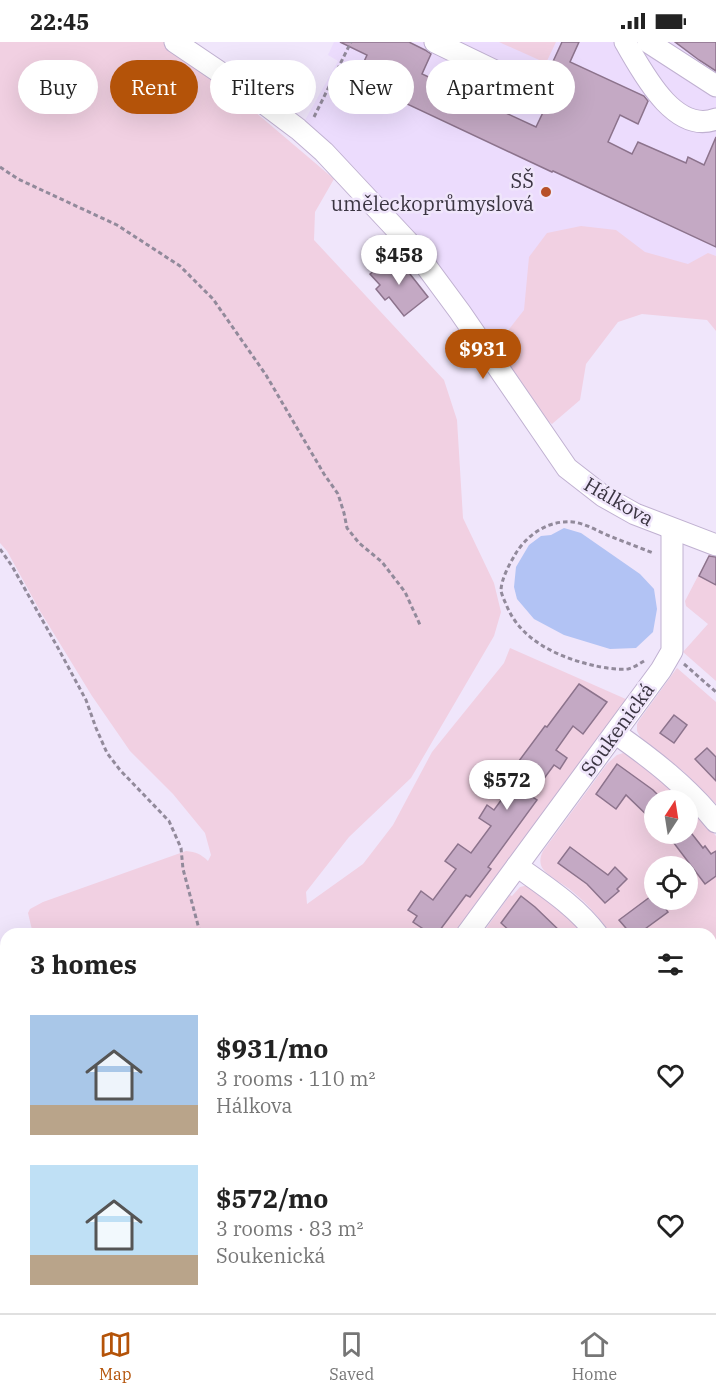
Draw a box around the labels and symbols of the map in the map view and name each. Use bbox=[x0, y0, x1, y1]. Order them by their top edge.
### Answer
place label: SŠ uměleckoprůmyslová bbox=[331, 167, 534, 217]
marker: SŠ uměleckoprůmyslová bbox=[539, 185, 553, 199]
pin: $458 bbox=[363, 235, 435, 286]
pin: $931 bbox=[447, 329, 519, 380]
street label: Hálkova bbox=[579, 470, 659, 532]
street label: Soukenická bbox=[574, 677, 660, 781]
pin: $572 bbox=[471, 760, 543, 811]
north arrow bbox=[644, 790, 698, 844]

